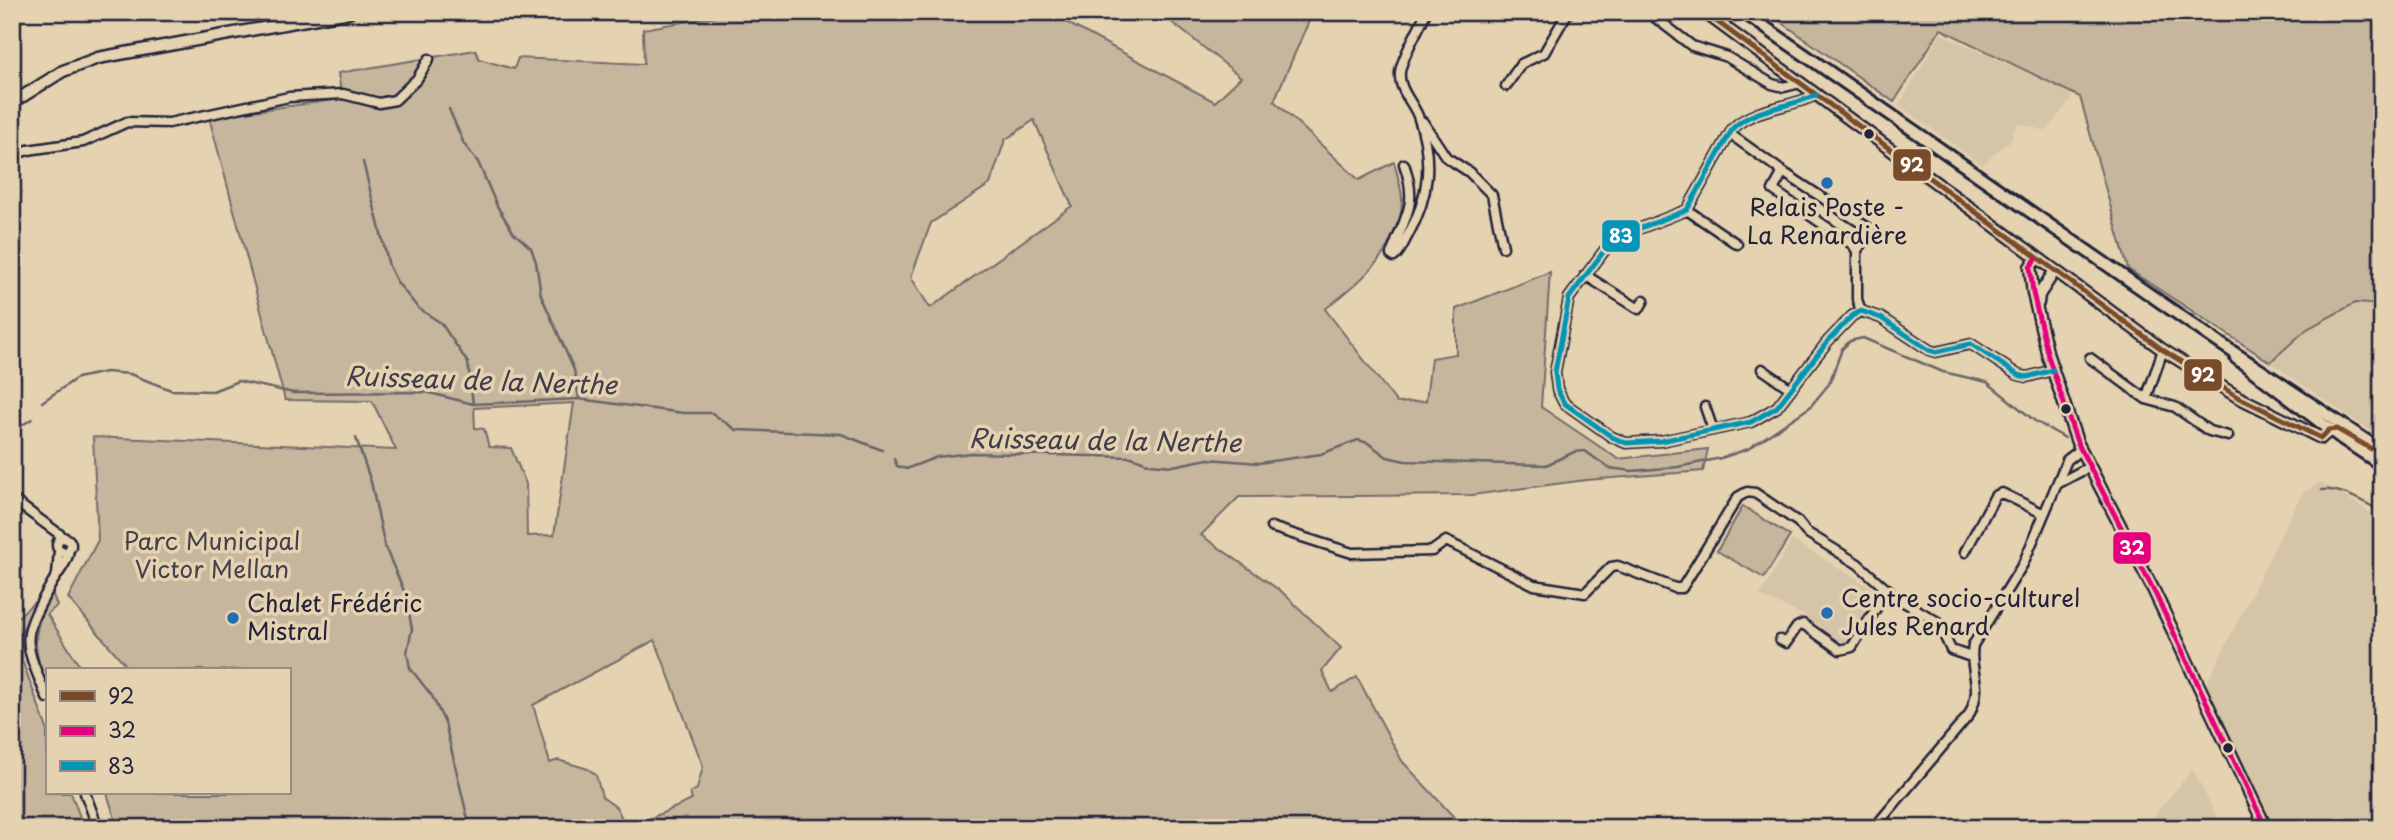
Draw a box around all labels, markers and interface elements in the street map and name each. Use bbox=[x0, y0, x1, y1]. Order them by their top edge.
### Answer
unlabelled marker bbox=[1862, 127, 1876, 141]
line badge: 92 bbox=[1892, 148, 1932, 182]
text: 92 bbox=[1900, 150, 1924, 178]
marker: Relais Poste - La Renardière bbox=[1819, 175, 1835, 191]
place label: Relais Poste - La Renardière bbox=[1747, 188, 1907, 252]
line badge: 83 bbox=[1601, 219, 1641, 253]
text: 83 bbox=[1609, 221, 1633, 249]
water label: Ruisseau de la Nerthe bbox=[344, 355, 619, 404]
line badge: 92 bbox=[2183, 358, 2223, 392]
text: 92 bbox=[2191, 360, 2215, 388]
unlabelled marker bbox=[2059, 402, 2073, 416]
water label: Ruisseau de la Nerthe bbox=[969, 418, 1243, 461]
park label: Parc Municipal Victor Mellan bbox=[124, 522, 300, 586]
line badge: 32 bbox=[2112, 531, 2152, 565]
text: 32 bbox=[2119, 533, 2145, 561]
place label: Centre socio-culturel Jules Renard bbox=[1841, 579, 2080, 643]
place label: Chalet Frédéric Mistral bbox=[247, 584, 422, 648]
marker: Centre socio-culturel Jules Renard bbox=[1819, 605, 1835, 621]
marker: Chalet Frédéric Mistral bbox=[225, 610, 241, 626]
legend bbox=[46, 668, 290, 794]
text: 92 bbox=[108, 679, 135, 711]
text: 32 bbox=[108, 713, 136, 745]
unlabelled marker bbox=[2221, 741, 2235, 755]
text: 83 bbox=[108, 749, 135, 781]

